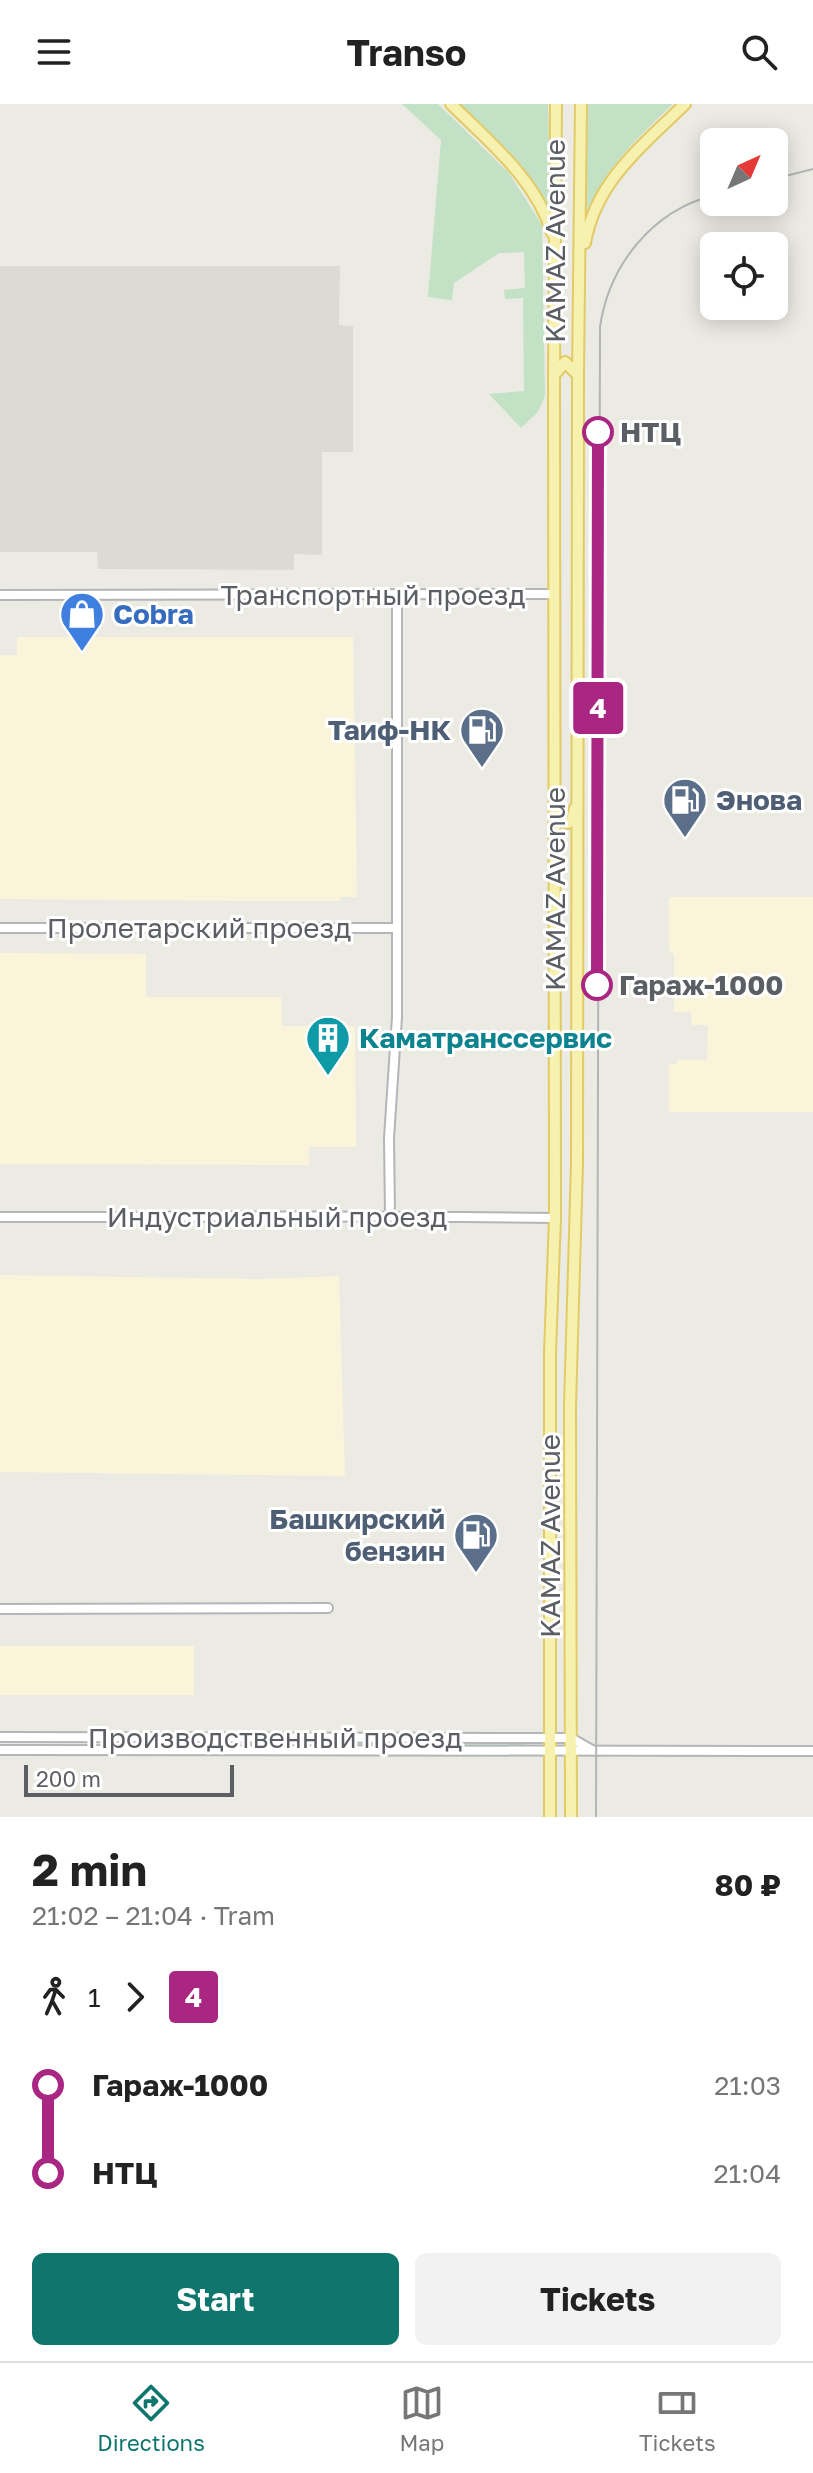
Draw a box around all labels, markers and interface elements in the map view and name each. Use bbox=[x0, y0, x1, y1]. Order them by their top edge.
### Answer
icon: menu bbox=[32, 30, 76, 74]
icon: search bbox=[737, 30, 781, 74]
text: Transo bbox=[347, 31, 466, 74]
north arrow bbox=[700, 128, 788, 216]
map controls bbox=[700, 128, 788, 320]
street label: KAMAZ Avenue bbox=[538, 139, 571, 343]
button: locate bbox=[700, 232, 788, 320]
place label: НТЦ bbox=[620, 415, 681, 448]
marker: НТЦ bbox=[583, 417, 613, 447]
street label: Транспортный проезд bbox=[221, 578, 525, 611]
shop icon: Cobra bbox=[58, 590, 106, 653]
place label: Cobra bbox=[113, 597, 194, 630]
line badge: 4 bbox=[572, 682, 624, 734]
text: 4 bbox=[589, 691, 607, 724]
fuel station icon: Таиф-НК bbox=[458, 706, 506, 769]
place label: Таиф-НК bbox=[328, 713, 451, 746]
fuel station icon: Энова bbox=[661, 776, 709, 839]
place label: Энова bbox=[716, 783, 802, 816]
street label: KAMAZ Avenue bbox=[538, 787, 571, 991]
street label: Пролетарский проезд bbox=[47, 911, 351, 944]
place label: Гараж-1000 bbox=[619, 968, 784, 1001]
marker: Гараж-1000 bbox=[582, 970, 612, 1000]
building icon: Каматранссервис bbox=[304, 1014, 352, 1077]
place label: Каматранссервис bbox=[359, 1021, 612, 1054]
street label: Индустриальный проезд bbox=[107, 1200, 447, 1233]
street label: KAMAZ Avenue bbox=[533, 1434, 566, 1638]
place label: Башкирский бензин bbox=[269, 1502, 445, 1567]
fuel station icon: Башкирский бензин bbox=[452, 1511, 500, 1574]
street label: Производственный проезд bbox=[88, 1721, 462, 1754]
scale bar bbox=[24, 1761, 234, 1797]
text: 200 m bbox=[36, 1765, 101, 1792]
text: 2 min bbox=[32, 1843, 147, 1896]
text: 80 ₽ bbox=[715, 1867, 781, 1903]
text: 21:02 – 21:04 · Tram bbox=[32, 1900, 275, 1931]
icon: walk bbox=[32, 1975, 76, 2019]
icon: forward bbox=[113, 1975, 157, 2019]
text: 4 bbox=[185, 1980, 202, 2013]
text: 1 bbox=[88, 1982, 101, 2013]
text: Гараж-1000 bbox=[92, 2067, 268, 2103]
text: 21:03 bbox=[714, 2070, 781, 2101]
text: НТЦ bbox=[92, 2155, 158, 2191]
text: 21:04 bbox=[714, 2158, 781, 2189]
button: Start bbox=[32, 2253, 399, 2345]
button: Tickets bbox=[415, 2253, 781, 2345]
tab: Directions bbox=[97, 2381, 205, 2456]
tab: Map bbox=[399, 2381, 444, 2456]
tab: Tickets bbox=[639, 2381, 716, 2456]

